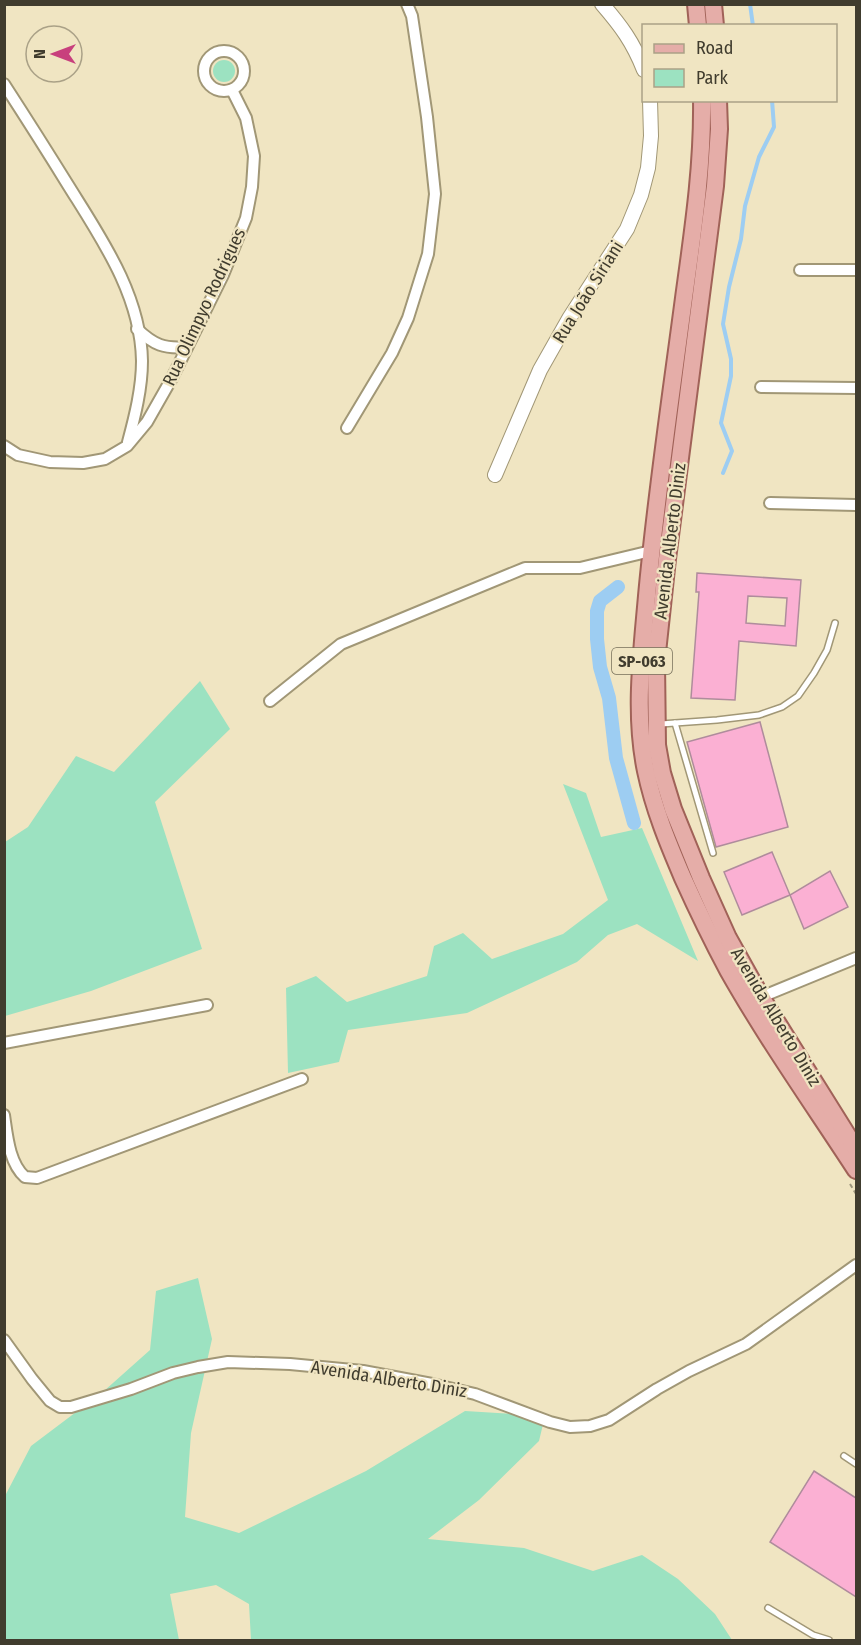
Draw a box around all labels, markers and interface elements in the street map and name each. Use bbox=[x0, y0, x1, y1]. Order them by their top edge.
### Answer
north arrow bbox=[24, 24, 84, 84]
legend bbox=[642, 24, 837, 102]
text: Road bbox=[696, 37, 733, 59]
text: N bbox=[30, 49, 49, 59]
text: Park bbox=[696, 67, 729, 89]
street label: Rua Olimpyo Rodrigues bbox=[158, 224, 250, 389]
street label: Rua João Siriani bbox=[548, 237, 628, 347]
street label: Avenida Alberto Diniz bbox=[649, 462, 691, 620]
road number: SP-063 bbox=[612, 648, 672, 674]
street label: Avenida Alberto Diniz bbox=[726, 944, 826, 1090]
street label: Avenida Alberto Diniz bbox=[310, 1356, 468, 1402]

